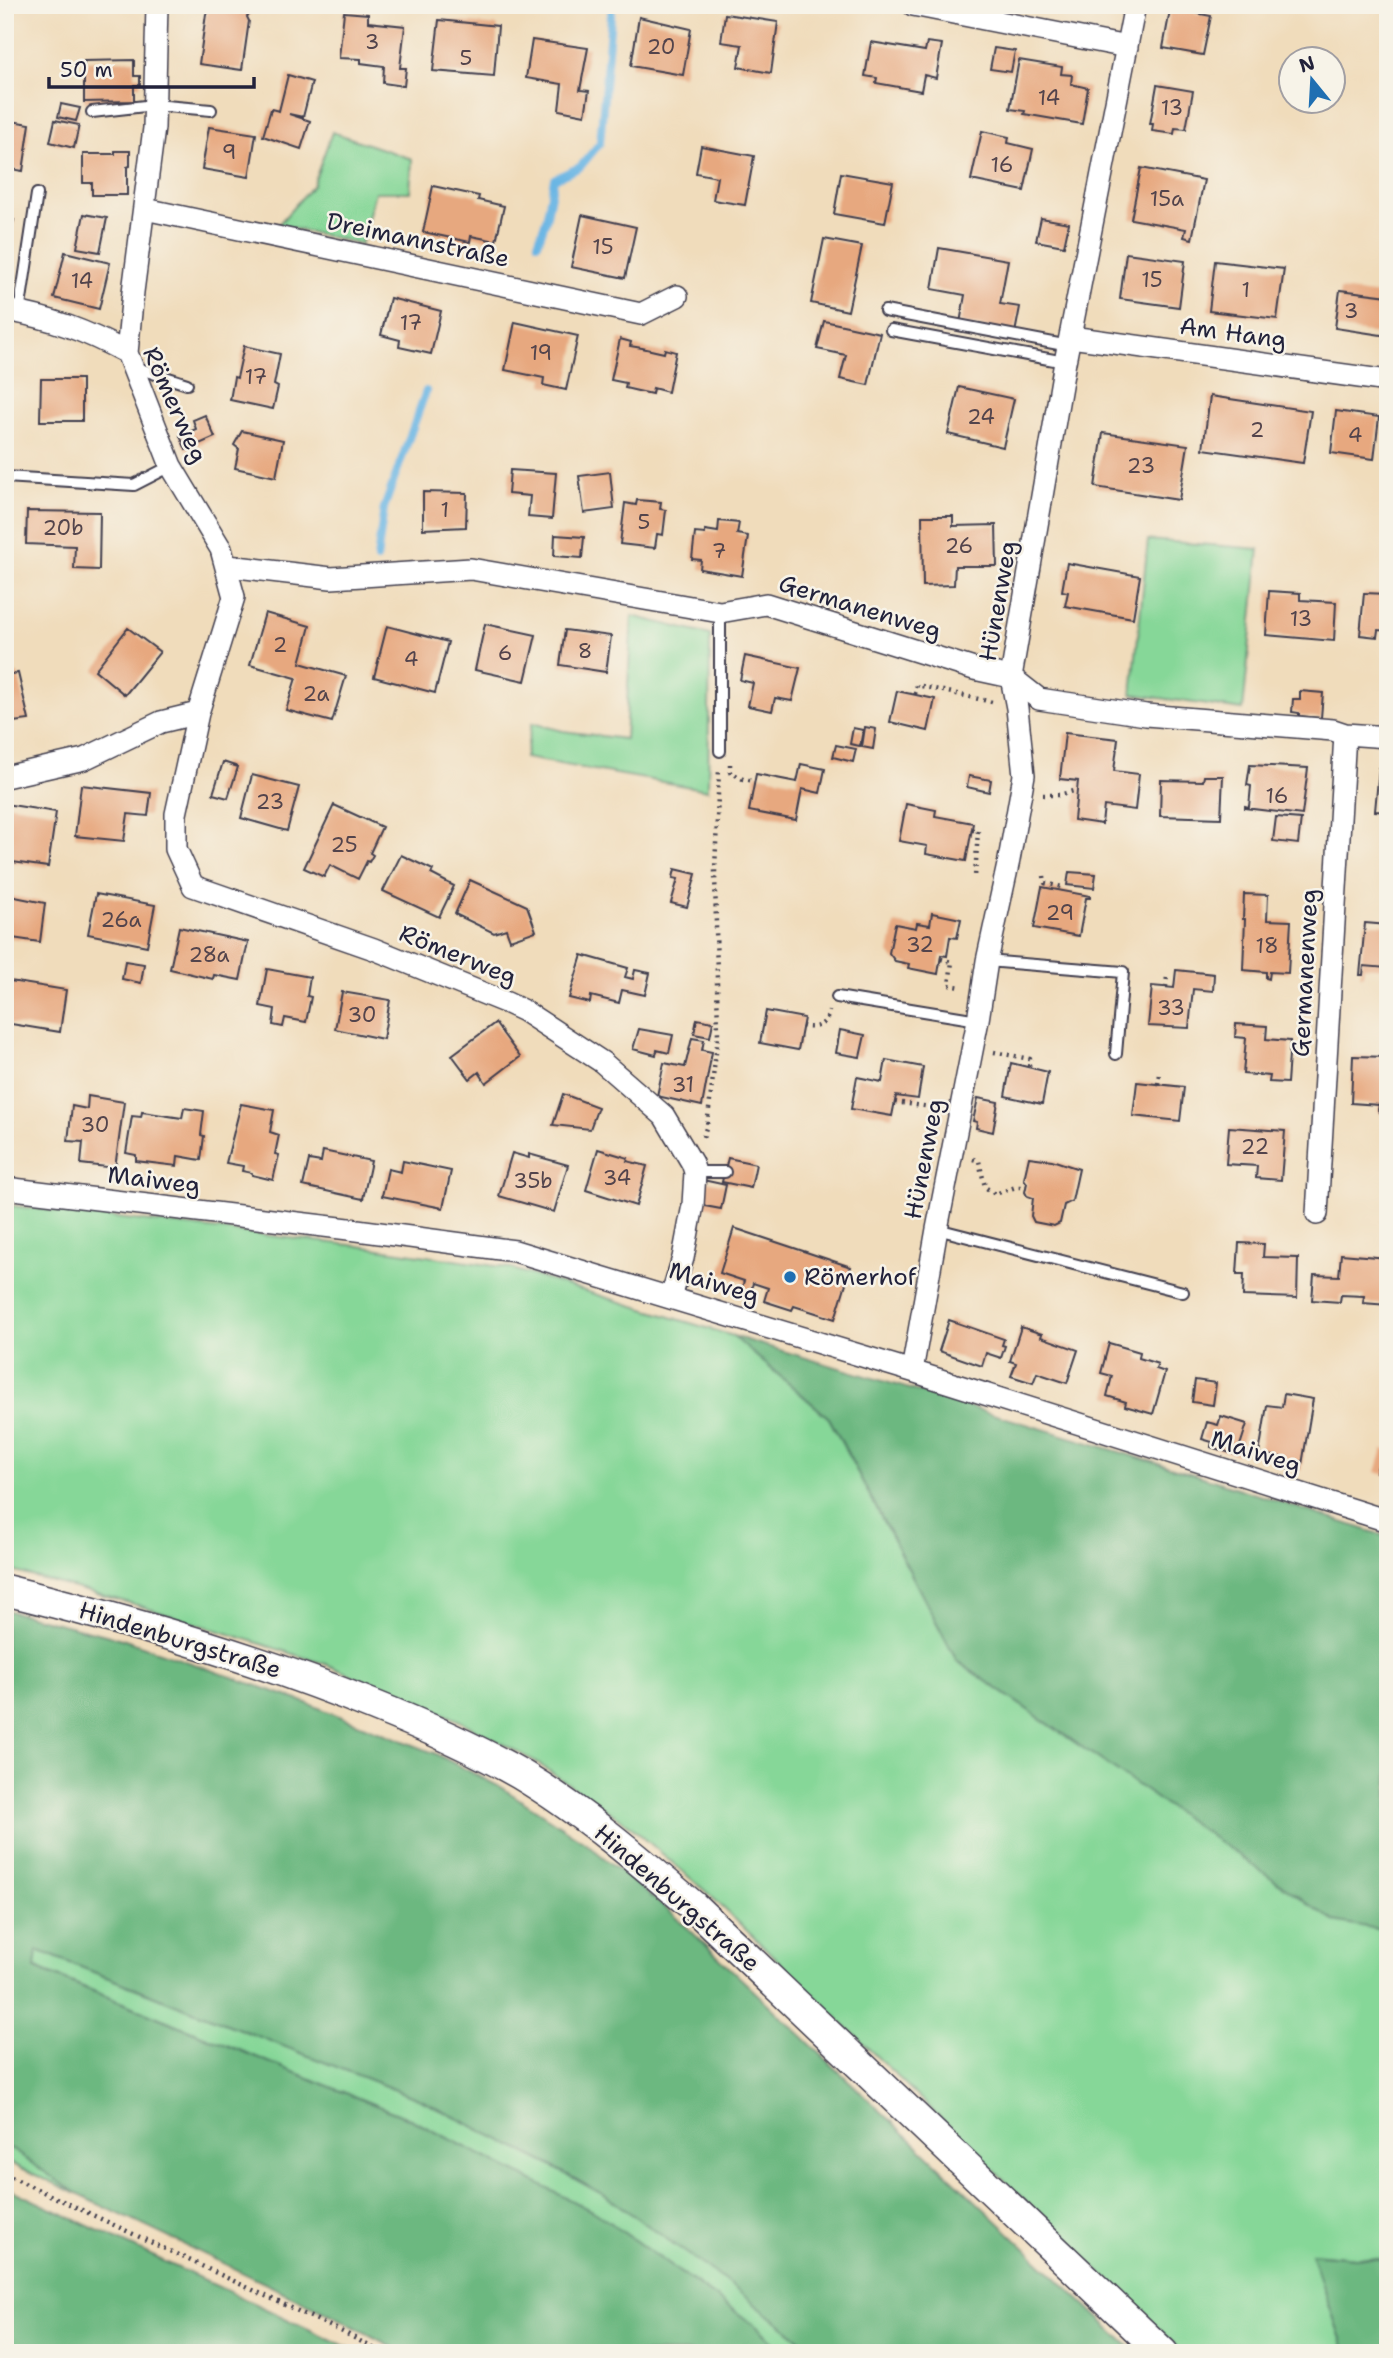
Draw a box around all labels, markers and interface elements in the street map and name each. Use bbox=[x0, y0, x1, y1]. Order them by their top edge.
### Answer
house number: 3 bbox=[365, 28, 379, 56]
house number: 20 bbox=[647, 33, 675, 61]
house number: 5 bbox=[460, 44, 472, 72]
scale bar bbox=[49, 46, 254, 90]
north arrow bbox=[1278, 46, 1348, 116]
text: N bbox=[1296, 50, 1318, 79]
text: 50 m bbox=[60, 56, 113, 84]
house number: 14 bbox=[1038, 84, 1060, 112]
house number: 13 bbox=[1161, 94, 1183, 122]
house number: 9 bbox=[222, 138, 236, 166]
house number: 16 bbox=[991, 151, 1013, 179]
house number: 15a bbox=[1150, 185, 1184, 213]
street label: Dreimannstraße bbox=[324, 205, 512, 275]
house number: 15 bbox=[592, 233, 614, 261]
house number: 15 bbox=[1141, 266, 1163, 294]
house number: 14 bbox=[71, 267, 93, 295]
house number: 1 bbox=[1242, 276, 1250, 304]
house number: 3 bbox=[1344, 297, 1358, 325]
house number: 17 bbox=[400, 309, 422, 337]
street label: Am Hang bbox=[1178, 310, 1288, 356]
house number: 19 bbox=[530, 339, 552, 367]
street label: Römerweg bbox=[135, 342, 215, 468]
house number: 17 bbox=[245, 363, 267, 391]
house number: 24 bbox=[967, 403, 995, 431]
house number: 2 bbox=[1250, 416, 1264, 444]
house number: 4 bbox=[1348, 421, 1362, 449]
house number: 23 bbox=[1127, 452, 1155, 480]
house number: 1 bbox=[441, 496, 449, 524]
house number: 5 bbox=[638, 508, 650, 536]
house number: 20b bbox=[42, 514, 84, 542]
house number: 26 bbox=[945, 532, 973, 560]
house number: 7 bbox=[712, 537, 726, 565]
street label: Hünenweg bbox=[972, 538, 1024, 664]
street label: Germanenweg bbox=[775, 567, 945, 647]
house number: 13 bbox=[1290, 605, 1312, 633]
house number: 2 bbox=[273, 631, 287, 659]
house number: 8 bbox=[578, 637, 592, 665]
house number: 6 bbox=[498, 639, 512, 667]
house number: 4 bbox=[404, 645, 418, 673]
house number: 2a bbox=[303, 680, 329, 708]
house number: 16 bbox=[1266, 782, 1288, 810]
house number: 23 bbox=[256, 788, 284, 816]
house number: 25 bbox=[330, 831, 358, 859]
street label: Germanenweg bbox=[1285, 888, 1325, 1058]
house number: 29 bbox=[1046, 899, 1074, 927]
house number: 26a bbox=[100, 906, 142, 934]
street label: Römerweg bbox=[395, 917, 521, 993]
house number: 32 bbox=[906, 931, 934, 959]
house number: 18 bbox=[1255, 932, 1279, 960]
house number: 28a bbox=[188, 941, 230, 969]
house number: 33 bbox=[1157, 994, 1185, 1022]
house number: 30 bbox=[347, 1001, 377, 1029]
house number: 31 bbox=[672, 1071, 694, 1099]
street label: Hünenweg bbox=[897, 1096, 951, 1222]
house number: 30 bbox=[80, 1111, 110, 1139]
house number: 22 bbox=[1241, 1133, 1269, 1161]
street label: Maiweg bbox=[106, 1158, 202, 1202]
house number: 34 bbox=[603, 1164, 631, 1192]
house number: 35b bbox=[513, 1167, 553, 1195]
street label: Maiweg bbox=[665, 1254, 763, 1312]
place label: Römerhof bbox=[804, 1261, 918, 1293]
marker: Römerhof bbox=[782, 1269, 798, 1285]
street label: Maiweg bbox=[1207, 1422, 1305, 1482]
street label: Hindenburgstraße bbox=[75, 1594, 285, 1686]
street label: Hindenburgstraße bbox=[587, 1817, 767, 1979]

